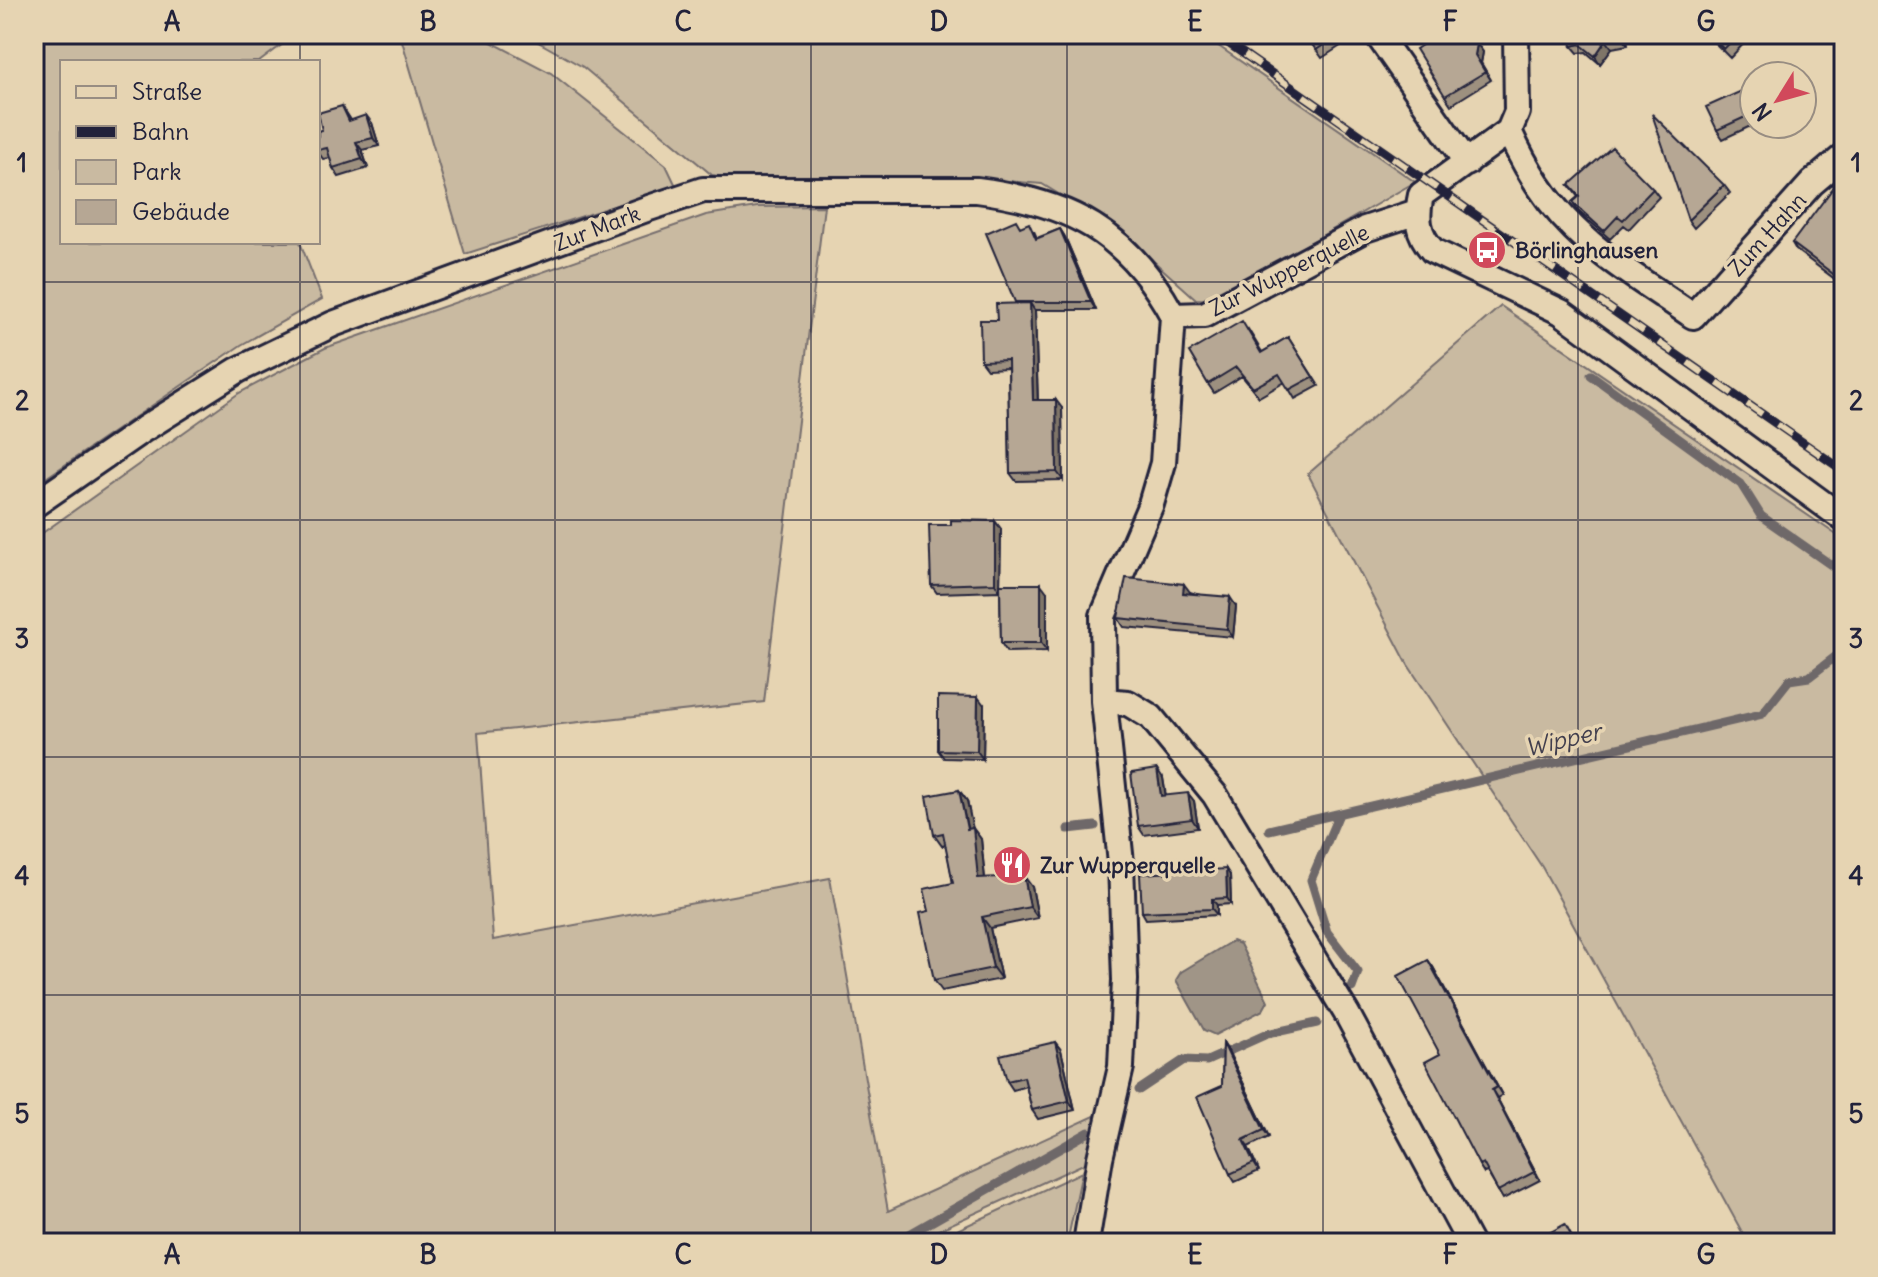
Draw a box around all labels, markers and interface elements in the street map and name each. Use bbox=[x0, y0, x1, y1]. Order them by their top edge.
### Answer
text: A bbox=[164, 5, 181, 38]
text: B bbox=[419, 5, 437, 38]
text: C bbox=[674, 5, 692, 38]
text: D bbox=[930, 5, 948, 38]
text: E bbox=[1187, 5, 1203, 38]
text: F bbox=[1443, 5, 1458, 38]
text: G bbox=[1697, 5, 1716, 38]
legend bbox=[60, 60, 320, 244]
north arrow bbox=[1738, 60, 1818, 140]
text: Straße bbox=[132, 76, 202, 106]
text: N bbox=[1746, 98, 1778, 127]
text: Bahn bbox=[132, 116, 189, 146]
text: 1 bbox=[17, 146, 27, 179]
text: 1 bbox=[1851, 146, 1861, 179]
text: Park bbox=[132, 156, 182, 186]
street label: Zum Hahn bbox=[1722, 186, 1812, 282]
text: Gebäude bbox=[132, 196, 230, 226]
street label: Zur Mark bbox=[550, 199, 644, 257]
street label: Zur Wupperquelle bbox=[1204, 218, 1374, 322]
bus stop icon: Börlinghausen bbox=[1466, 229, 1508, 271]
place label: Börlinghausen bbox=[1515, 236, 1658, 264]
text: 2 bbox=[15, 384, 29, 417]
text: 2 bbox=[1849, 384, 1863, 417]
text: 3 bbox=[15, 622, 29, 655]
text: 3 bbox=[1849, 622, 1863, 655]
water label: Wipper bbox=[1522, 715, 1607, 762]
restaurant icon: Zur Wupperquelle bbox=[991, 844, 1033, 886]
place label: Zur Wupperquelle bbox=[1040, 851, 1216, 879]
text: 4 bbox=[14, 859, 30, 892]
text: 4 bbox=[1848, 859, 1864, 892]
text: 5 bbox=[15, 1097, 30, 1130]
text: 5 bbox=[1849, 1097, 1864, 1130]
text: A bbox=[164, 1238, 181, 1271]
text: B bbox=[419, 1238, 437, 1271]
text: C bbox=[674, 1238, 692, 1271]
text: D bbox=[930, 1238, 948, 1271]
text: E bbox=[1187, 1238, 1203, 1271]
text: F bbox=[1443, 1238, 1458, 1271]
text: G bbox=[1697, 1238, 1716, 1271]

